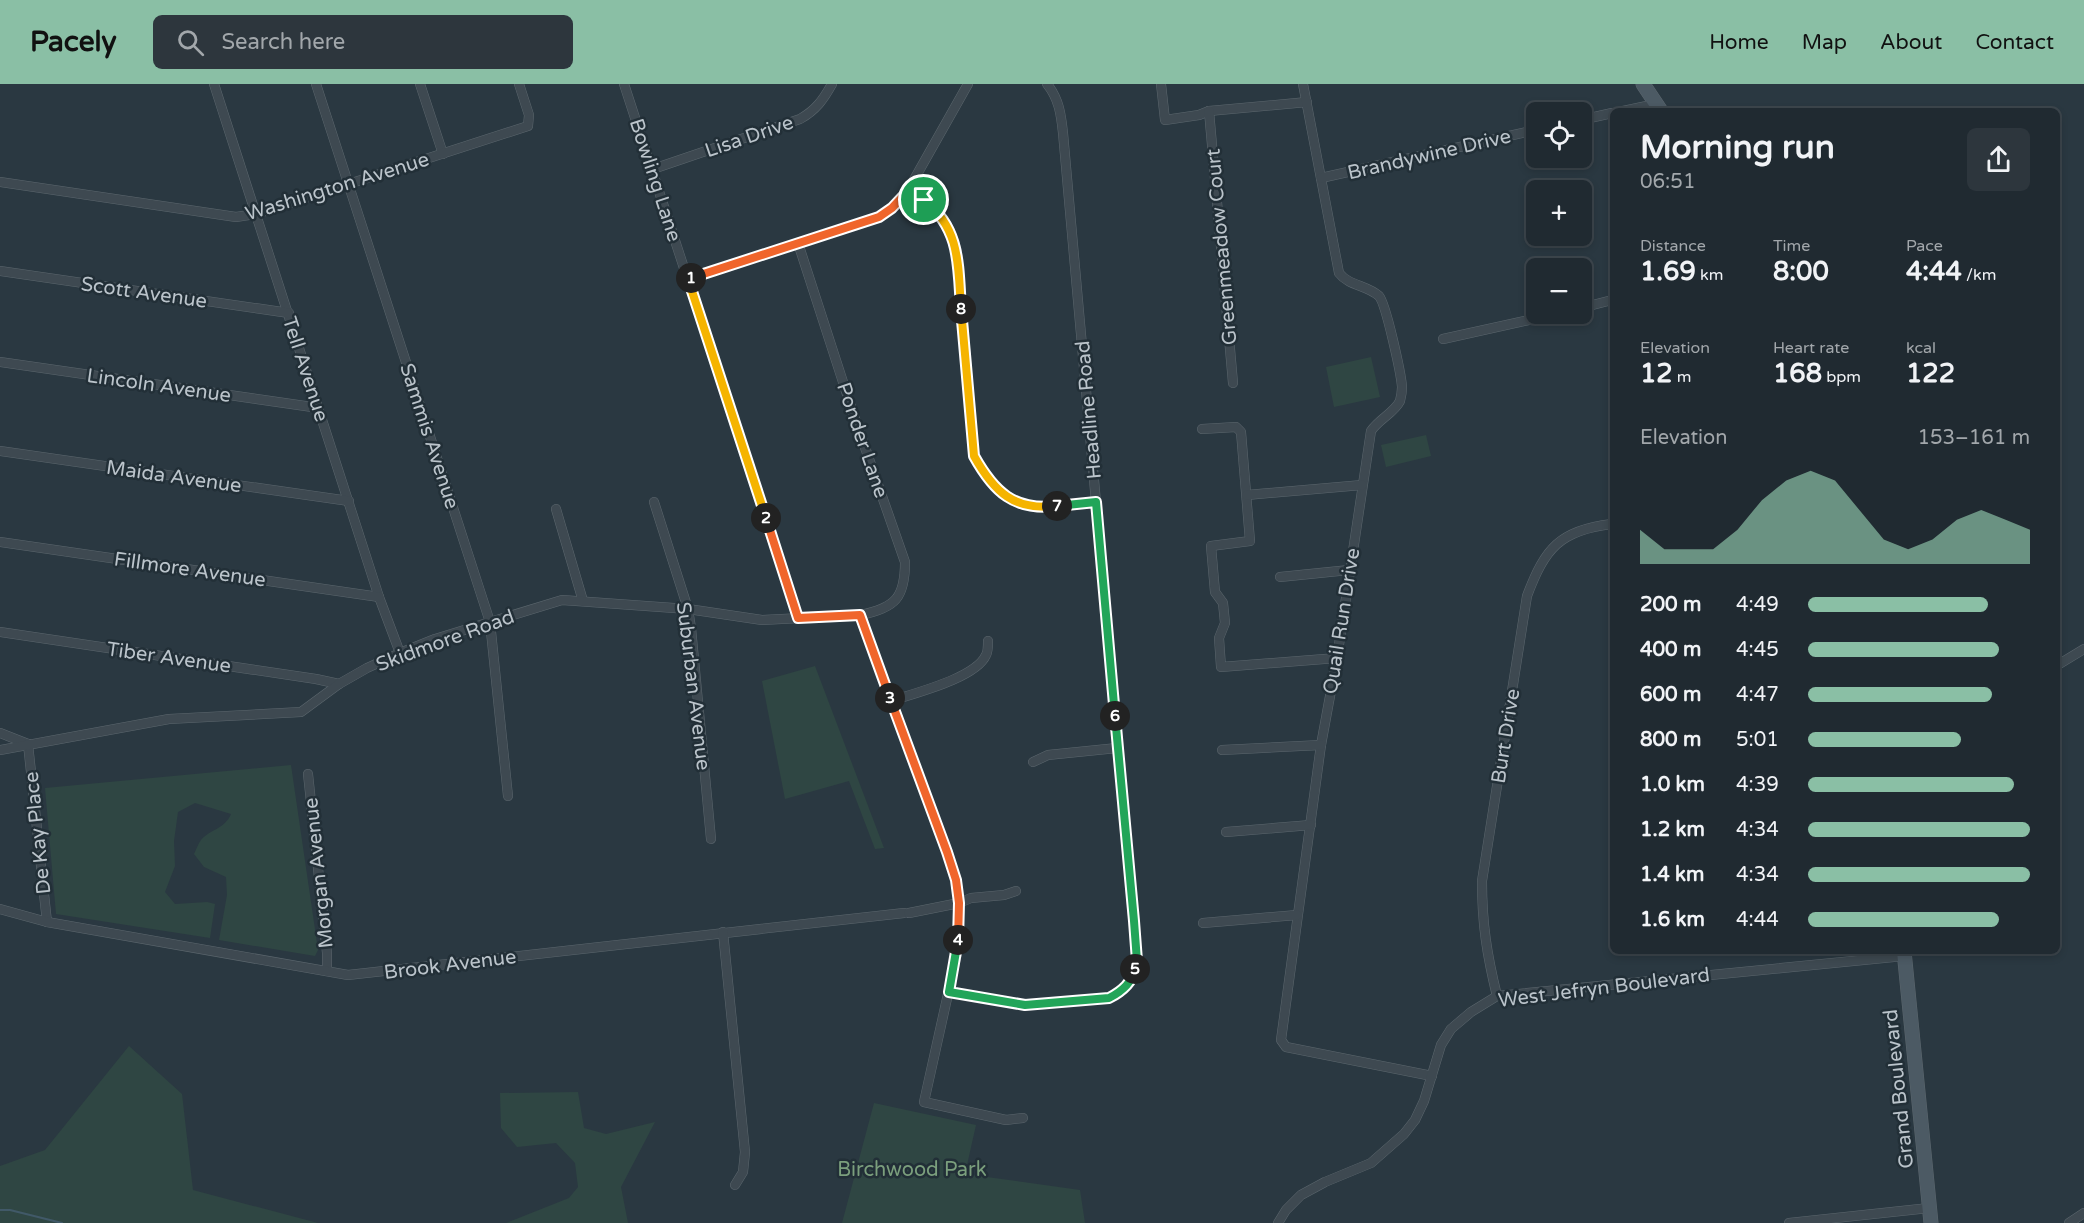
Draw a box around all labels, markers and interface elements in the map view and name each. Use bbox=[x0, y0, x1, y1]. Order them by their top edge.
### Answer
search box bbox=[153, 15, 573, 69]
text: Pacely bbox=[30, 25, 117, 59]
icon: search bbox=[174, 26, 207, 59]
text: Search here bbox=[222, 29, 345, 55]
text: Home bbox=[1709, 30, 1769, 55]
text: Map bbox=[1802, 30, 1847, 55]
text: About bbox=[1880, 30, 1942, 55]
text: Contact bbox=[1975, 30, 2054, 55]
map controls bbox=[1526, 102, 1592, 324]
button: locate bbox=[1526, 102, 1592, 168]
street label: Lisa Drive bbox=[702, 111, 797, 163]
street label: Bowling Lane bbox=[624, 116, 686, 245]
street label: Brandywine Drive bbox=[1345, 125, 1513, 185]
text: Morning run bbox=[1640, 128, 1835, 167]
button: share bbox=[1967, 128, 2030, 191]
street label: Greenmeadow Court bbox=[1201, 147, 1243, 346]
street label: Washington Avenue bbox=[243, 148, 432, 226]
text: 06:51 bbox=[1640, 170, 1695, 194]
pin bbox=[898, 174, 949, 225]
button: + bbox=[1526, 180, 1592, 246]
icon: arrive bbox=[907, 183, 940, 216]
text: Distance bbox=[1640, 236, 1706, 256]
text: Time bbox=[1773, 236, 1810, 256]
text: Pace bbox=[1906, 236, 1943, 256]
text: 1.69 bbox=[1640, 256, 1696, 287]
text: 8:00 bbox=[1773, 256, 1829, 287]
text: 4:44 bbox=[1906, 256, 1962, 287]
button: − bbox=[1526, 258, 1592, 324]
pin: 1 bbox=[676, 263, 706, 293]
text: km bbox=[1696, 265, 1723, 285]
text: /km bbox=[1962, 265, 1996, 285]
text: 1 bbox=[686, 268, 696, 288]
street label: Scott Avenue bbox=[79, 272, 208, 314]
pin: 8 bbox=[946, 294, 976, 324]
text: 8 bbox=[956, 299, 966, 319]
street label: Tell Avenue bbox=[277, 314, 333, 425]
text: Elevation bbox=[1640, 338, 1710, 358]
text: Heart rate bbox=[1773, 338, 1849, 358]
text: kcal bbox=[1906, 338, 1936, 358]
street label: Headline Road bbox=[1071, 340, 1107, 480]
text: 12 bbox=[1640, 358, 1673, 389]
text: 168 bbox=[1773, 358, 1822, 389]
text: 122 bbox=[1906, 358, 1955, 389]
street label: Sammis Avenue bbox=[394, 360, 464, 512]
street label: Lincoln Avenue bbox=[85, 364, 233, 408]
text: m bbox=[1673, 367, 1692, 387]
text: bpm bbox=[1822, 367, 1861, 387]
street label: Ponder Lane bbox=[831, 379, 893, 501]
text: Elevation bbox=[1640, 426, 1727, 450]
text: 153–161 m bbox=[1917, 426, 2030, 450]
street label: Maida Avenue bbox=[105, 456, 243, 498]
pin: 7 bbox=[1042, 491, 1072, 521]
text: 7 bbox=[1052, 496, 1062, 516]
pin: 2 bbox=[751, 503, 781, 533]
text: 2 bbox=[761, 508, 771, 528]
street label: Quail Run Drive bbox=[1319, 546, 1365, 696]
street label: Fillmore Avenue bbox=[112, 547, 267, 593]
text: 200 m bbox=[1640, 593, 1701, 617]
text: 4:49 bbox=[1736, 593, 1779, 617]
street label: Suburban Avenue bbox=[671, 600, 715, 772]
street label: Skidmore Road bbox=[373, 605, 518, 677]
street label: Tiber Avenue bbox=[105, 637, 233, 679]
text: 400 m bbox=[1640, 638, 1701, 662]
text: 4:45 bbox=[1736, 638, 1779, 662]
pin: 3 bbox=[875, 683, 905, 713]
text: 600 m bbox=[1640, 683, 1701, 707]
text: 4:47 bbox=[1736, 683, 1779, 707]
street label: Burt Drive bbox=[1487, 687, 1525, 785]
text: 3 bbox=[885, 688, 895, 708]
pin: 6 bbox=[1100, 701, 1130, 731]
text: 6 bbox=[1110, 706, 1120, 726]
text: 800 m bbox=[1640, 728, 1701, 752]
text: 5:01 bbox=[1736, 728, 1779, 752]
street label: De Kay Place bbox=[20, 770, 56, 895]
text: 1.0 km bbox=[1640, 773, 1705, 797]
text: 4:39 bbox=[1736, 773, 1779, 797]
street label: Morgan Avenue bbox=[299, 796, 339, 949]
text: 1.2 km bbox=[1640, 818, 1705, 842]
text: 4:34 bbox=[1736, 818, 1779, 842]
text: 1.4 km bbox=[1640, 863, 1704, 887]
text: 4:34 bbox=[1736, 863, 1779, 887]
text: 1.6 km bbox=[1640, 908, 1705, 932]
text: 4:44 bbox=[1736, 908, 1779, 932]
pin: 4 bbox=[943, 925, 973, 955]
text: 4 bbox=[953, 930, 963, 950]
street label: Brook Avenue bbox=[383, 945, 518, 985]
pin: 5 bbox=[1120, 954, 1150, 984]
text: 5 bbox=[1130, 959, 1140, 979]
street label: West Jefryn Boulevard bbox=[1497, 963, 1711, 1013]
street label: Grand Boulevard bbox=[1879, 1008, 1919, 1170]
park label: Birchwood Park bbox=[837, 1158, 987, 1182]

